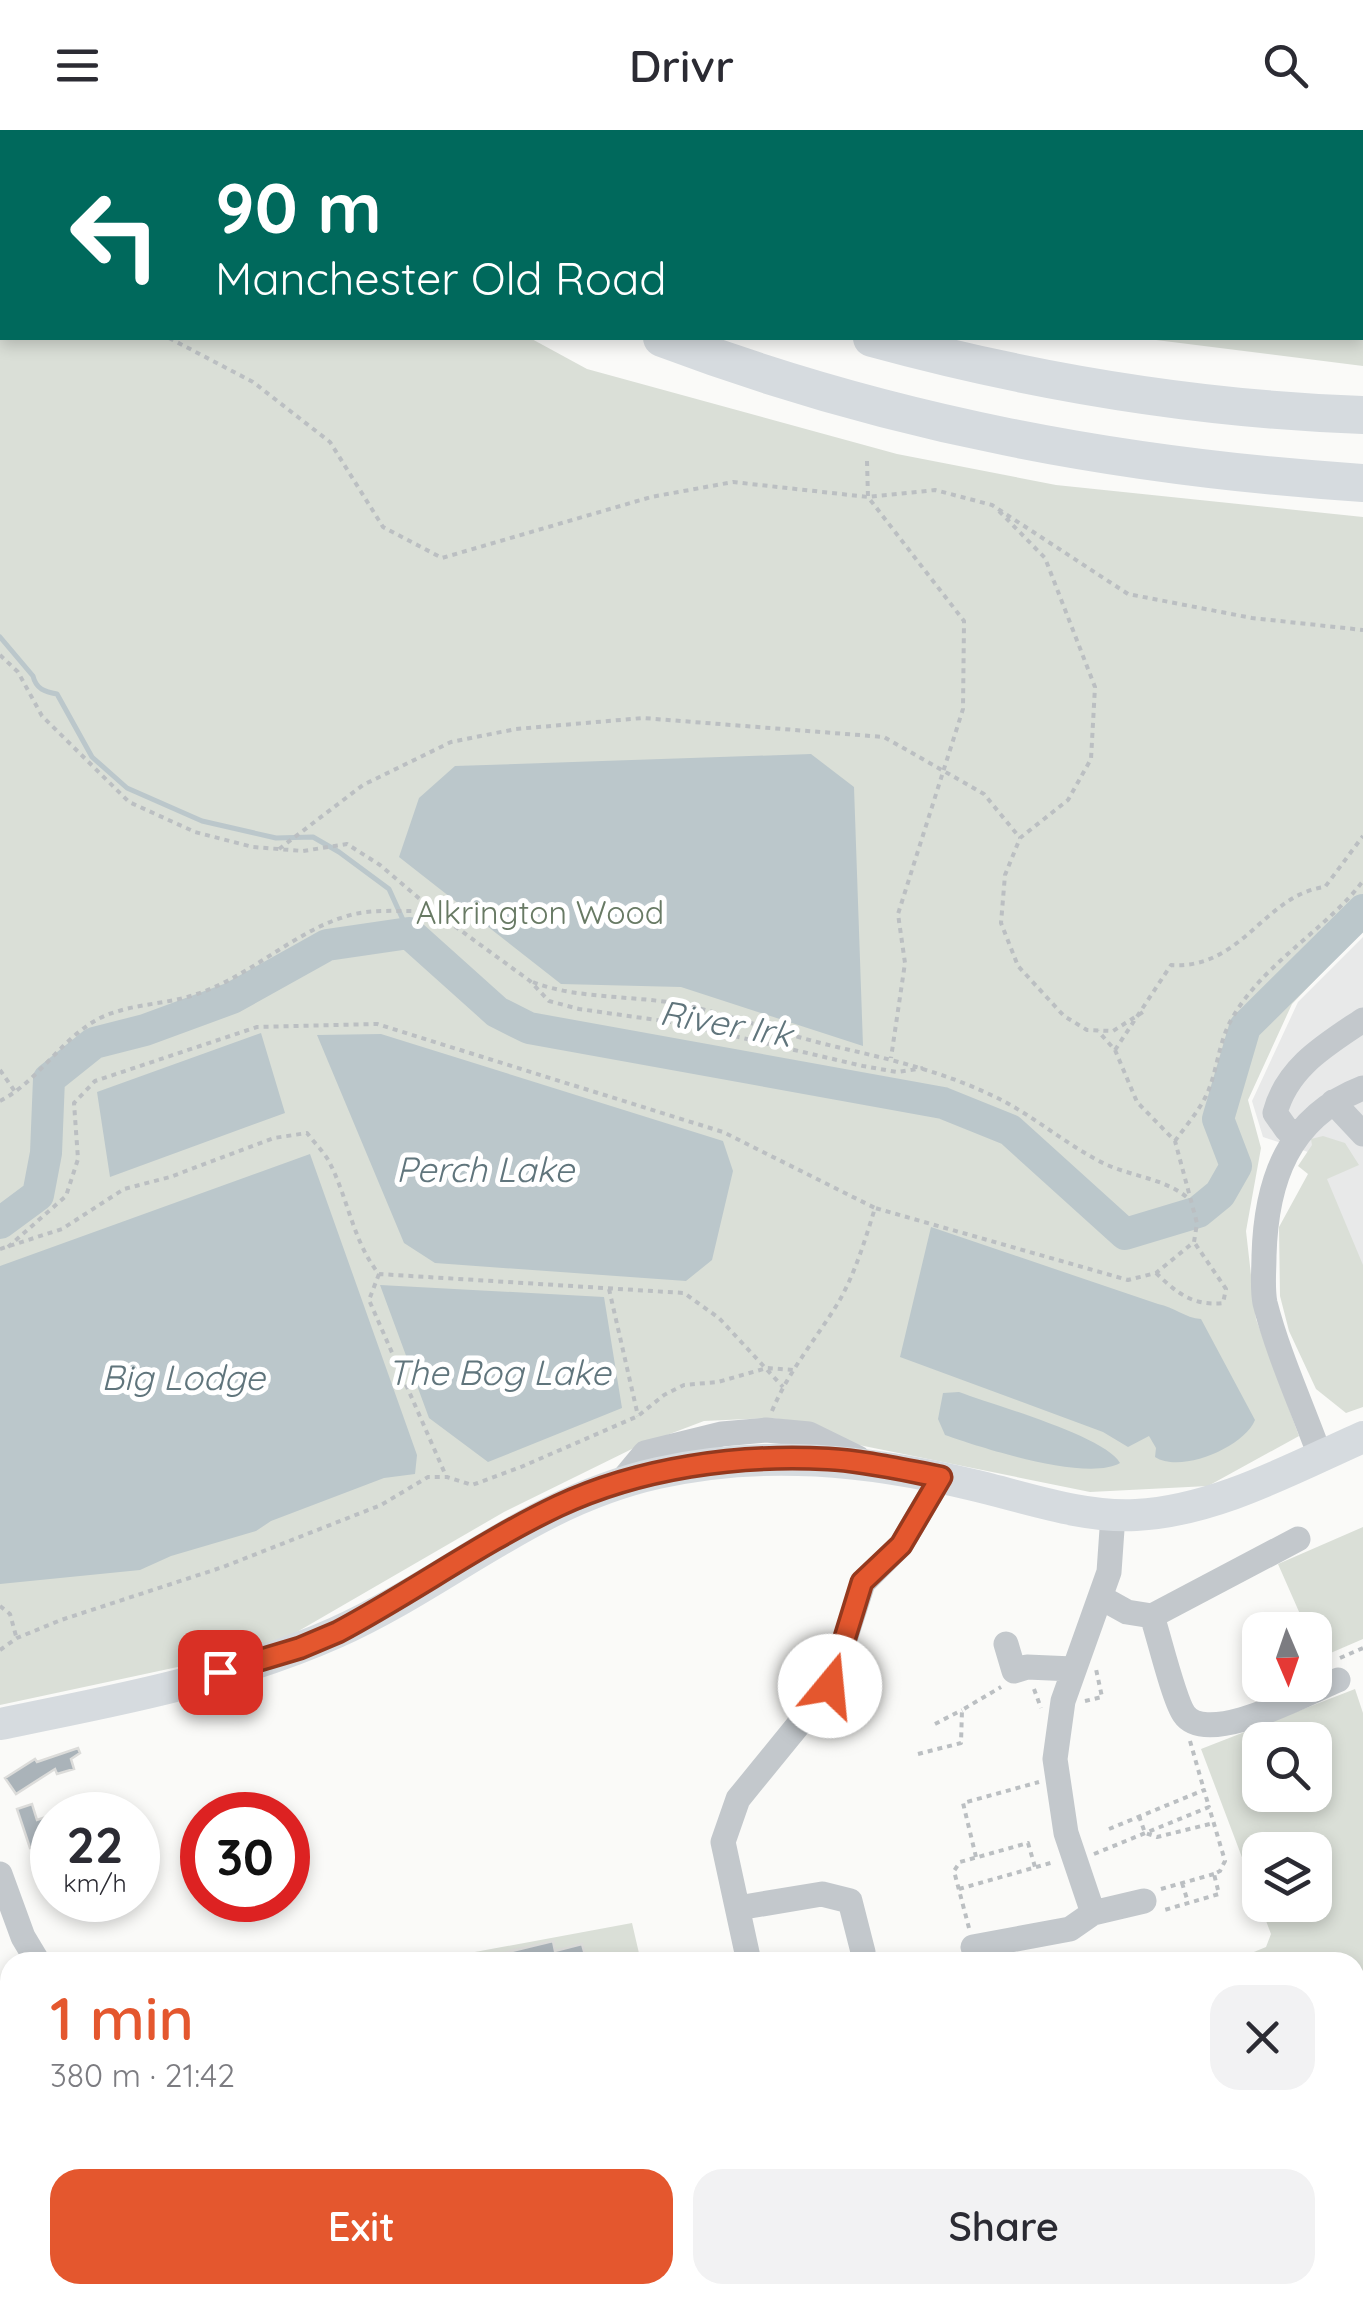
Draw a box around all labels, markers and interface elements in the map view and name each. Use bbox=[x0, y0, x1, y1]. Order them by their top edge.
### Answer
text: Drivr bbox=[629, 37, 734, 93]
icon: menu bbox=[50, 38, 105, 93]
icon: search bbox=[1258, 38, 1313, 93]
text: 90 m bbox=[215, 163, 382, 251]
icon: left bbox=[50, 170, 180, 300]
text: Manchester Old Road bbox=[215, 250, 667, 306]
park label: Alkrington Wood bbox=[416, 892, 664, 932]
water label: River Irk bbox=[657, 990, 799, 1057]
water label: Perch Lake bbox=[396, 1147, 575, 1191]
water label: The Bog Lake bbox=[387, 1350, 612, 1394]
water label: Big Lodge bbox=[101, 1355, 266, 1399]
north arrow bbox=[1242, 1612, 1332, 1702]
map controls bbox=[1242, 1612, 1332, 1922]
pin bbox=[178, 1630, 263, 1715]
position arrow bbox=[778, 1634, 882, 1738]
icon: arrive bbox=[193, 1645, 248, 1700]
button: search bbox=[1242, 1722, 1332, 1812]
speed limit sign: 30 bbox=[180, 1792, 310, 1922]
text: 22 bbox=[67, 1813, 123, 1876]
button: layers bbox=[1242, 1832, 1332, 1922]
text: km/h bbox=[63, 1867, 127, 1898]
text: 1 min bbox=[50, 1980, 194, 2055]
button: close bbox=[1210, 1985, 1315, 2090]
text: 380 m · 21:42 bbox=[50, 2055, 235, 2095]
button: Exit bbox=[50, 2169, 673, 2284]
button: Share bbox=[693, 2169, 1315, 2284]

